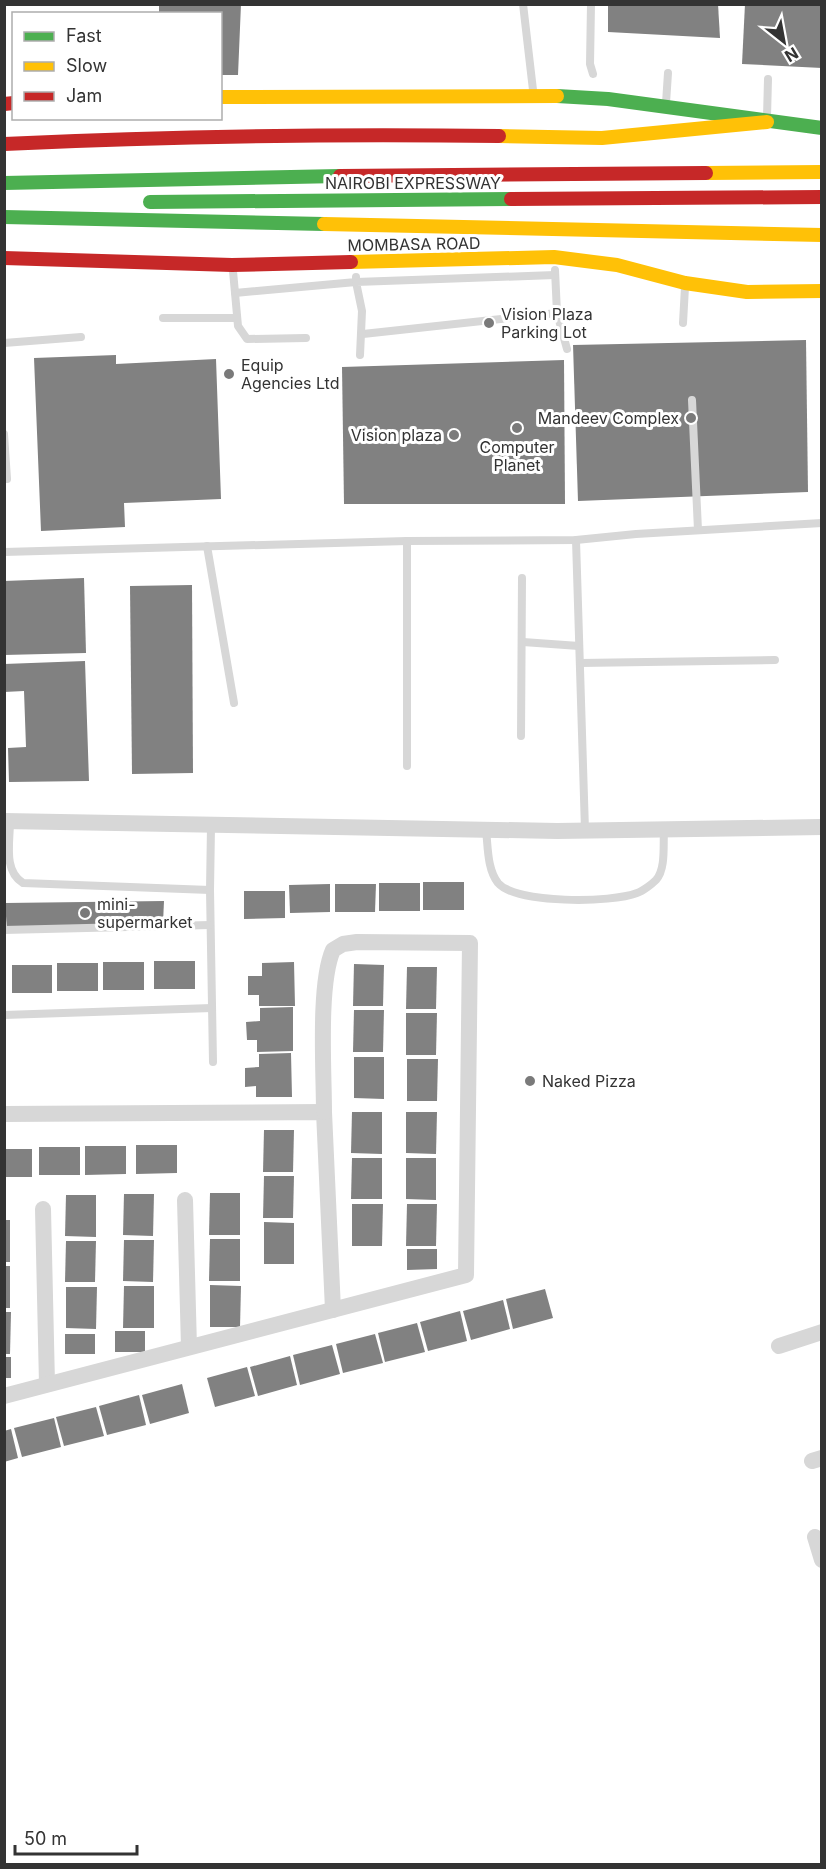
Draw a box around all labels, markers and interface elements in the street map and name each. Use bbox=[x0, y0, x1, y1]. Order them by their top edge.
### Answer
legend bbox=[12, 12, 222, 120]
north arrow bbox=[754, 12, 814, 72]
text: Fast bbox=[66, 25, 102, 46]
text: N bbox=[781, 43, 802, 67]
text: Slow bbox=[66, 55, 107, 76]
text: Jam bbox=[66, 85, 102, 106]
street label: NAIROBI EXPRESSWAY bbox=[325, 173, 501, 193]
street label: MOMBASA ROAD bbox=[347, 233, 481, 255]
place label: Vision Plaza Parking Lot bbox=[501, 304, 593, 342]
marker: Vision Plaza Parking Lot bbox=[482, 316, 496, 330]
place label: Equip Agencies Ltd bbox=[241, 355, 339, 393]
marker: Equip Agencies Ltd bbox=[222, 367, 236, 381]
place label: Mandeev Complex bbox=[538, 408, 679, 428]
marker: Mandeev Complex bbox=[684, 411, 698, 425]
marker: Computer Planet bbox=[510, 421, 524, 435]
place label: Vision plaza bbox=[351, 425, 442, 445]
marker: Vision plaza bbox=[447, 428, 461, 442]
place label: Computer Planet bbox=[480, 437, 554, 475]
place label: mini- supermarket bbox=[97, 894, 193, 932]
marker: mini- supermarket bbox=[78, 906, 92, 920]
place label: Naked Pizza bbox=[542, 1071, 636, 1091]
marker: Naked Pizza bbox=[523, 1074, 537, 1088]
scale bar bbox=[15, 1818, 136, 1856]
text: 50 m bbox=[24, 1828, 67, 1849]

